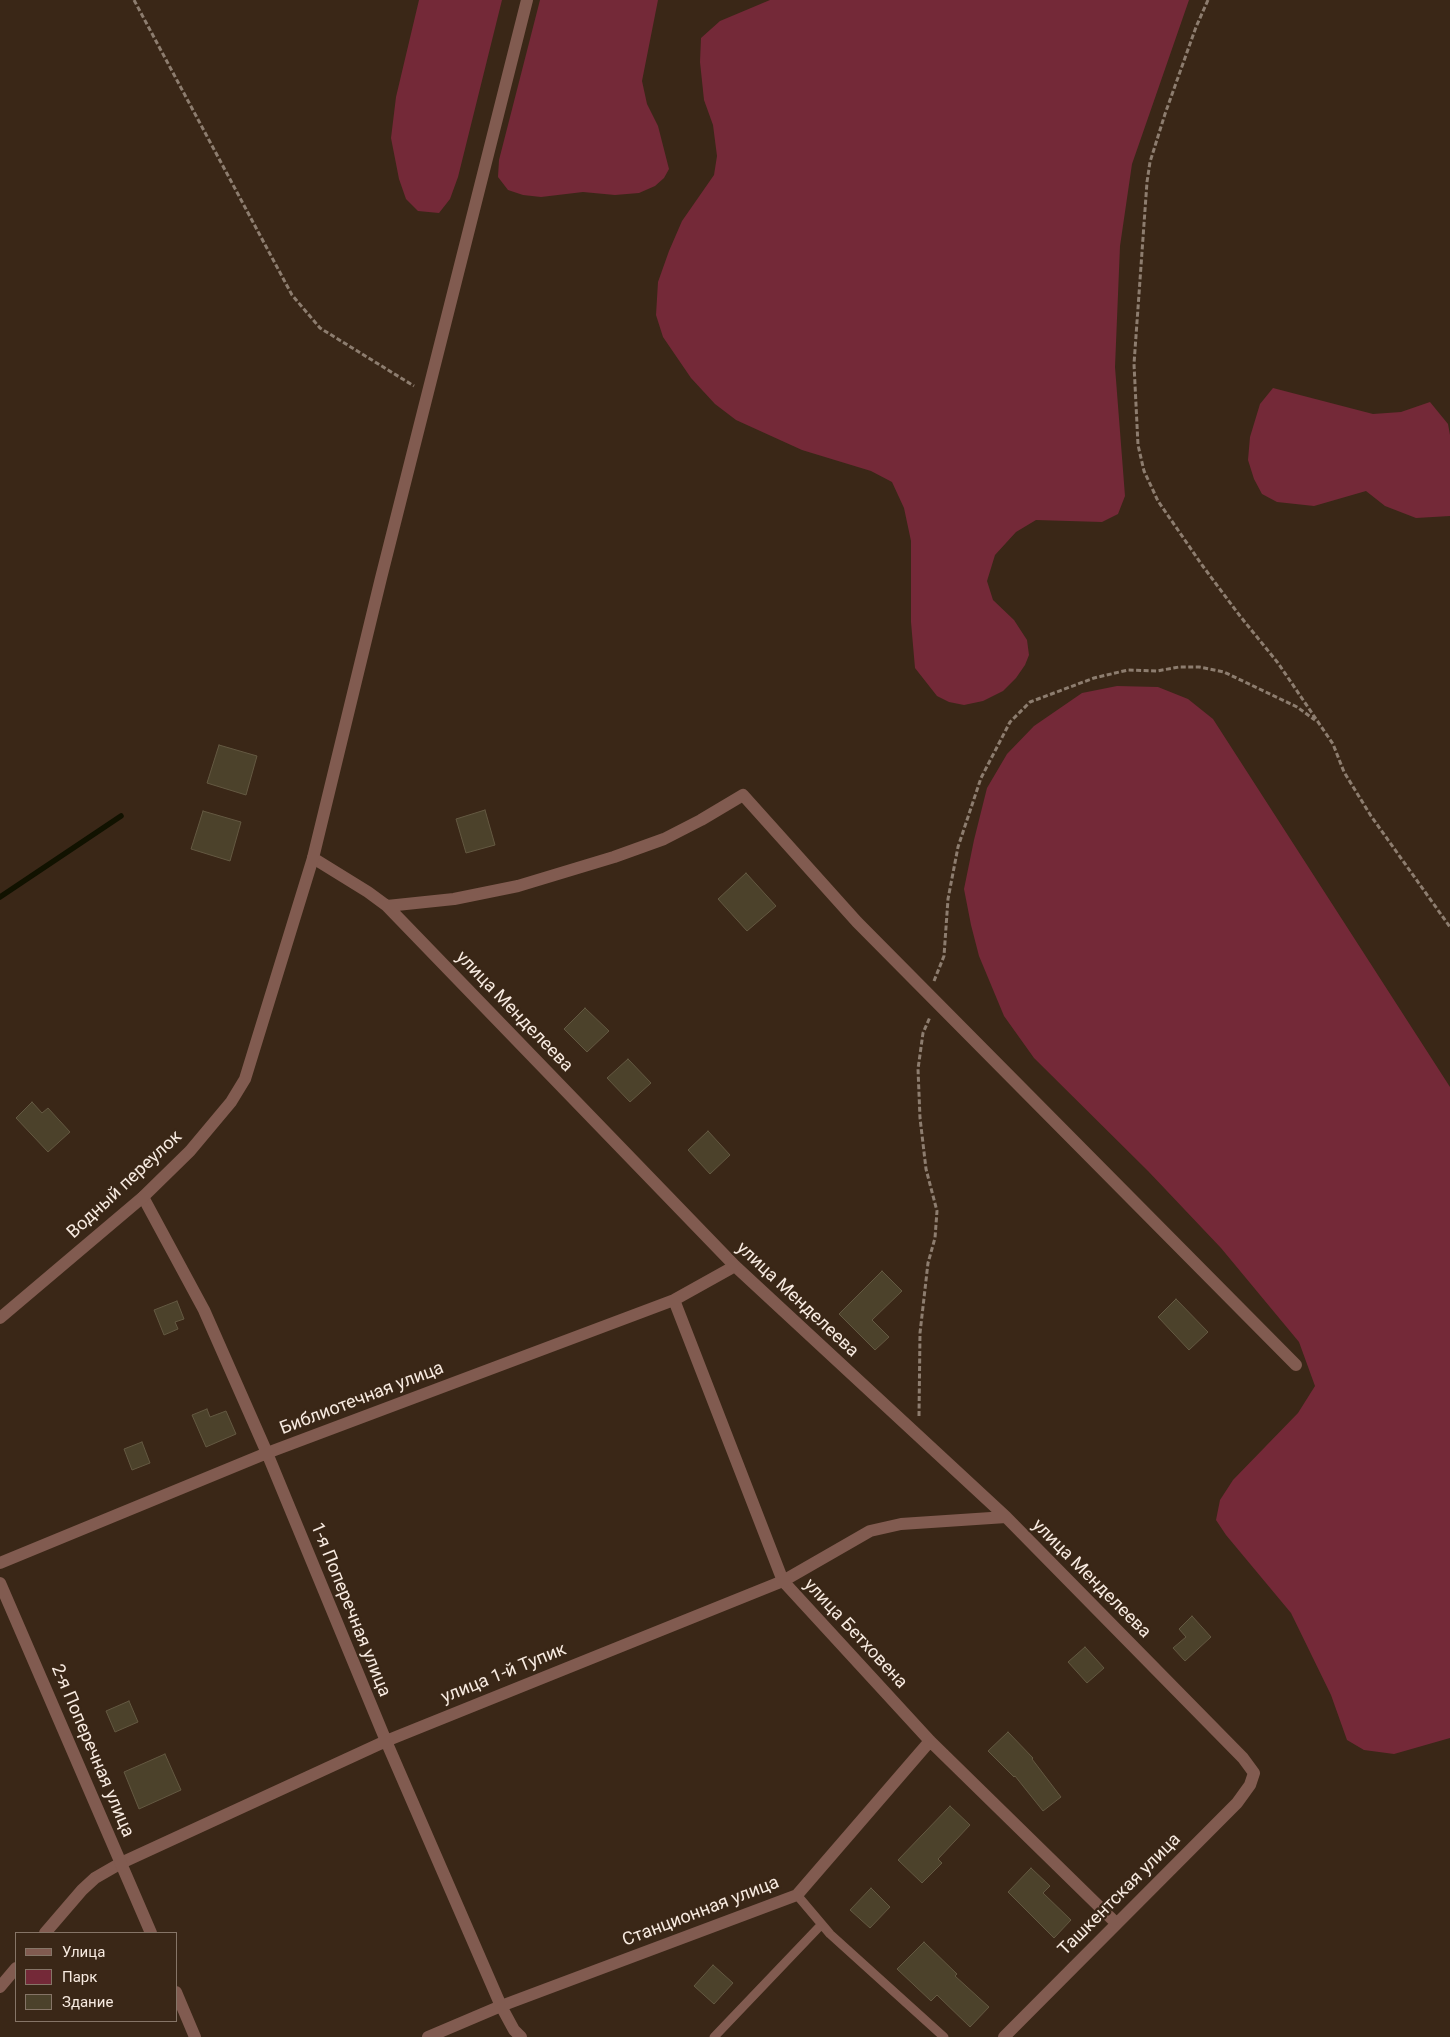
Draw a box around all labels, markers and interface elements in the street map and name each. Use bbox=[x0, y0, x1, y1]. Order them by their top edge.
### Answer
street label: улица Менделеева bbox=[451, 947, 577, 1077]
street label: Водный переулок bbox=[63, 1126, 187, 1244]
street label: улица Менделеева bbox=[731, 1238, 863, 1362]
street label: Библиотечная улица bbox=[277, 1358, 447, 1440]
street label: улица Менделеева bbox=[1027, 1515, 1155, 1643]
street label: 1-я Поперечная улица bbox=[305, 1520, 395, 1700]
street label: улица Бетховена bbox=[799, 1575, 911, 1693]
street label: улица 1-й Тупик bbox=[438, 1639, 570, 1709]
street label: 2-я Поперечная улица bbox=[46, 1661, 138, 1841]
street label: Ташкентская улица bbox=[1054, 1829, 1186, 1961]
street label: Станционная улица bbox=[620, 1872, 782, 1952]
legend bbox=[15, 1932, 178, 2022]
text: Улица bbox=[62, 1943, 105, 1961]
text: Парк bbox=[62, 1968, 97, 1986]
text: Здание bbox=[62, 1993, 113, 2011]

